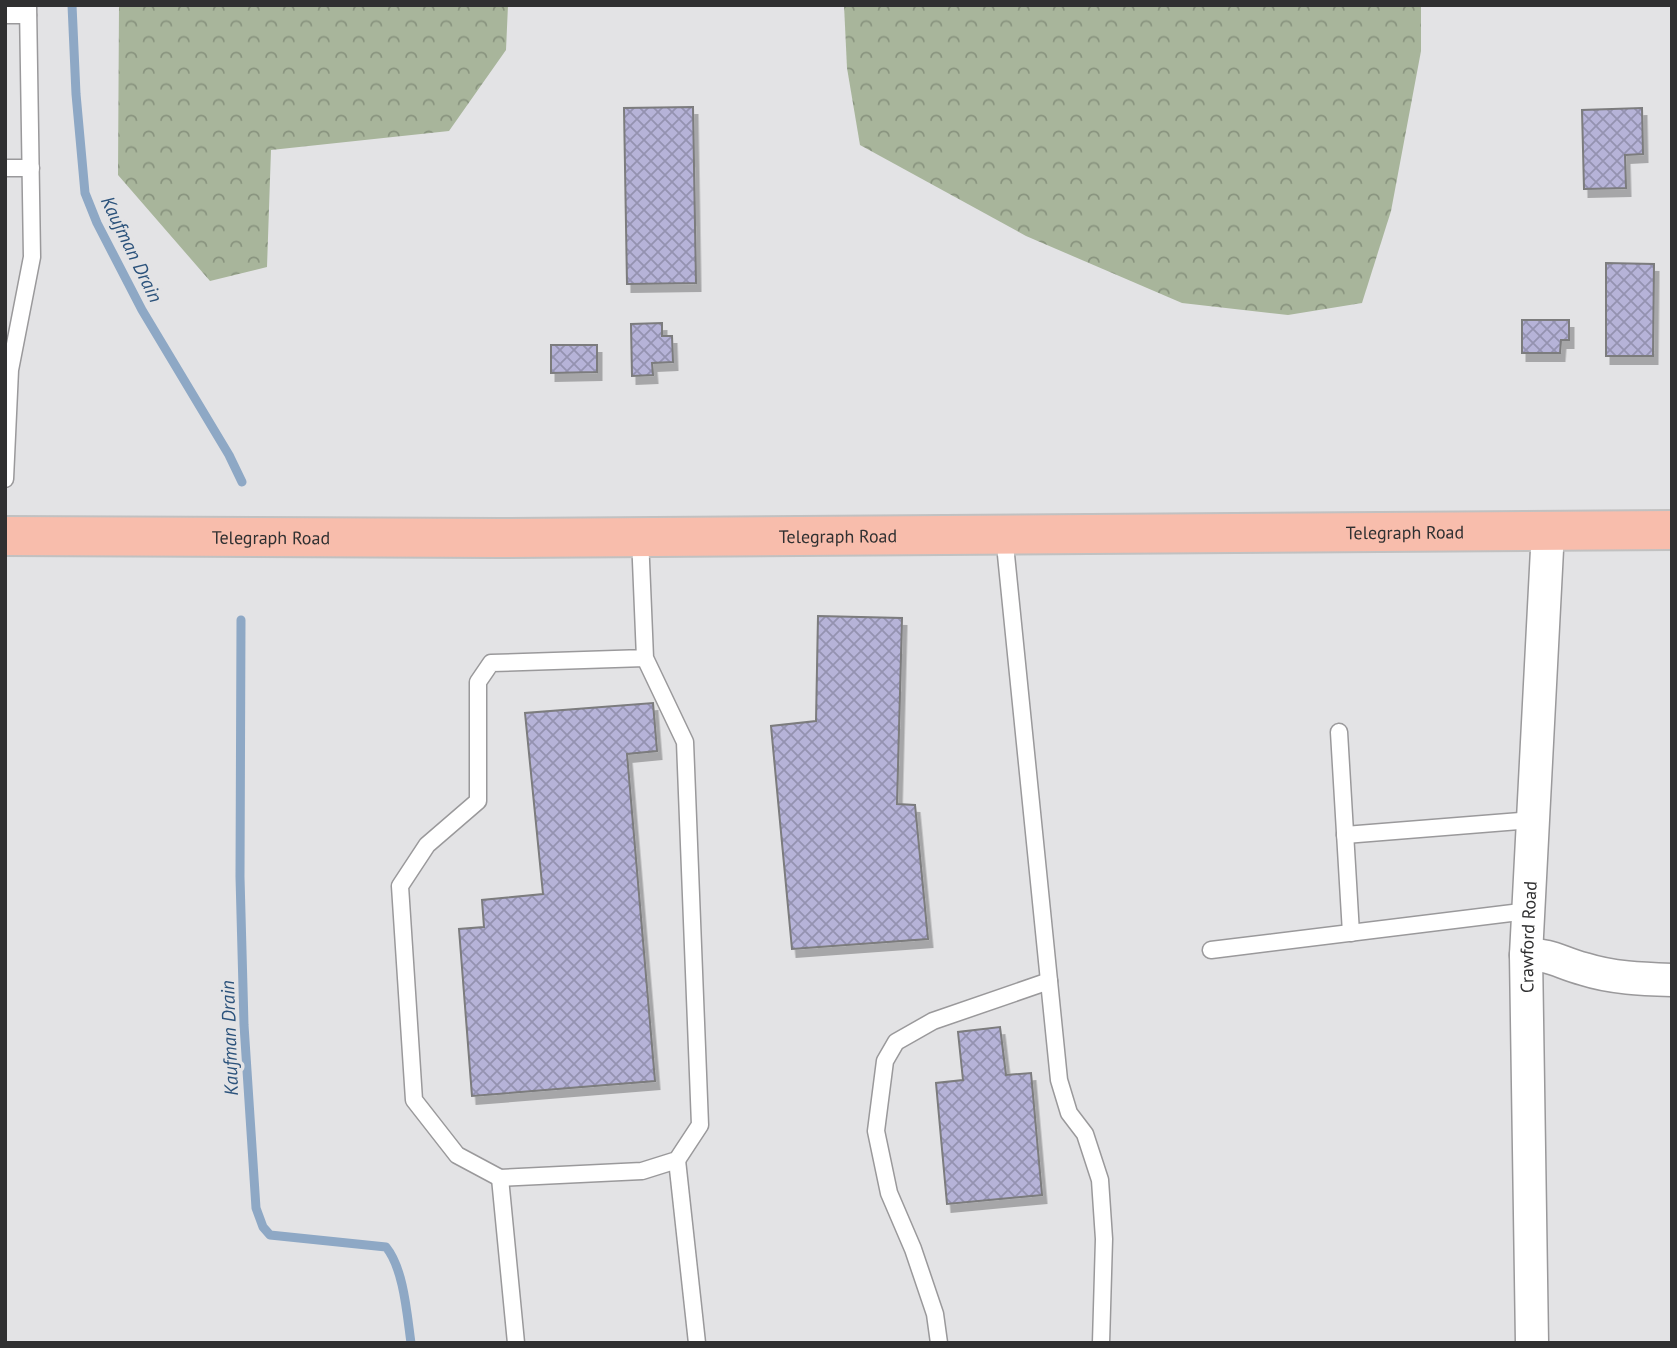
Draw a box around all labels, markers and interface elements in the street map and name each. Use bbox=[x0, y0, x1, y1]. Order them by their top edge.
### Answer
water label: Kaufman Drain bbox=[96, 192, 168, 306]
street label: Telegraph Road bbox=[1346, 520, 1464, 544]
street label: Telegraph Road bbox=[779, 524, 897, 548]
street label: Telegraph Road bbox=[212, 525, 330, 549]
street label: Crawford Road bbox=[1514, 880, 1541, 993]
water label: Kaufman Drain bbox=[215, 980, 243, 1096]

